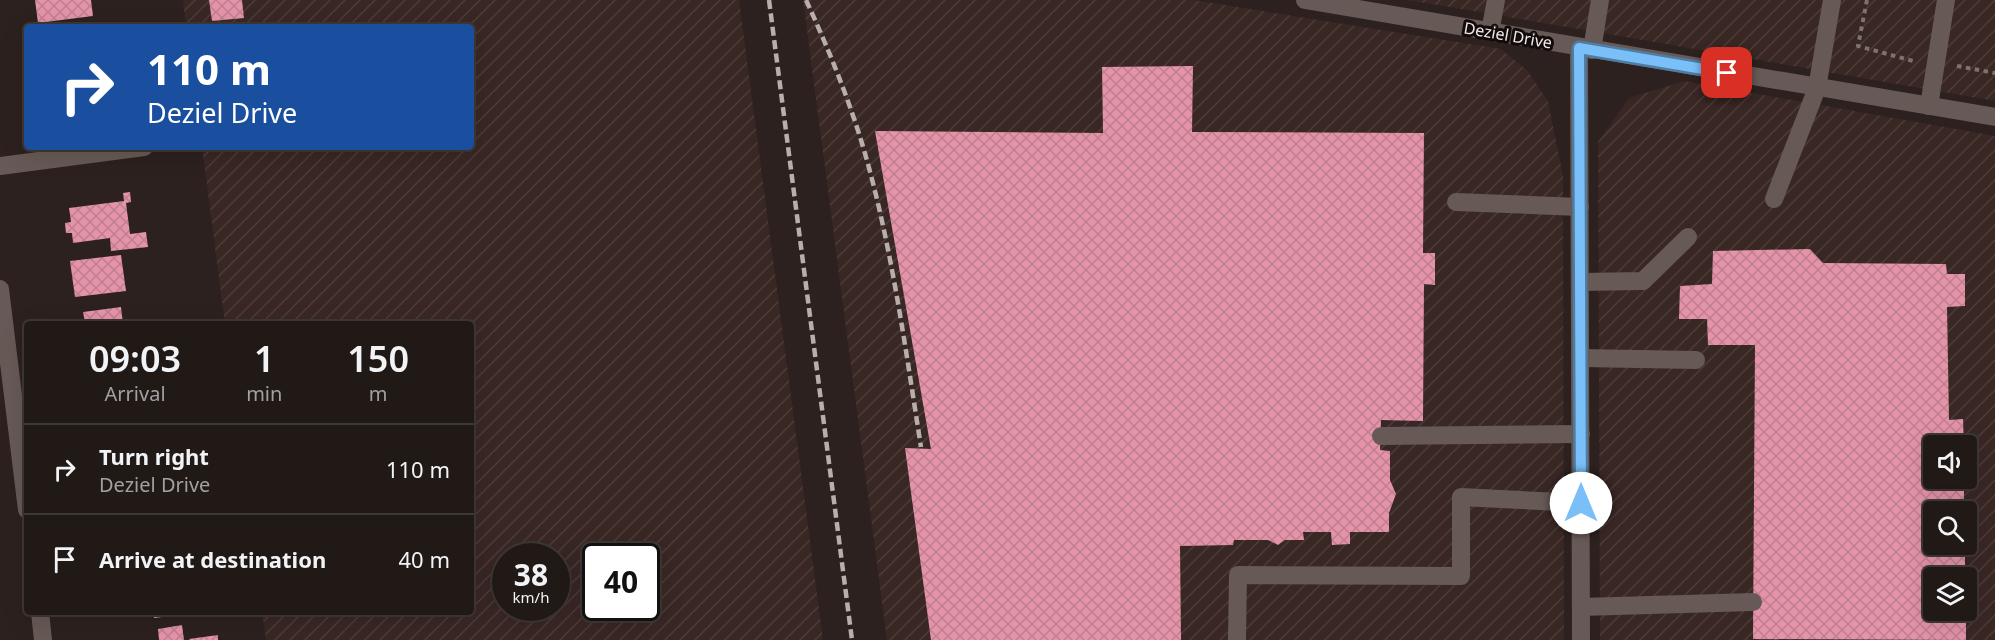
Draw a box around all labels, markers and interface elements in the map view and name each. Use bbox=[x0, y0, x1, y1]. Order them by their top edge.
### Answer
street label: Deziel Drive bbox=[1462, 16, 1554, 54]
text: 110 m bbox=[147, 40, 271, 97]
pin bbox=[1701, 47, 1752, 98]
icon: right bbox=[48, 48, 126, 126]
icon: arrive bbox=[1710, 56, 1743, 89]
text: Deziel Drive bbox=[147, 94, 297, 131]
text: 09:03 bbox=[89, 334, 181, 383]
text: 1 bbox=[254, 334, 275, 383]
text: 150 bbox=[347, 334, 409, 383]
text: Arrival bbox=[105, 380, 166, 407]
text: min bbox=[246, 380, 282, 407]
text: m bbox=[369, 380, 388, 407]
map controls bbox=[1923, 435, 1977, 621]
button: sound bbox=[1923, 435, 1977, 489]
text: Turn right bbox=[99, 441, 209, 471]
icon: right bbox=[48, 453, 81, 486]
text: 110 m bbox=[386, 454, 450, 484]
text: Deziel Drive bbox=[99, 471, 210, 498]
position arrow bbox=[1549, 471, 1613, 535]
button: search bbox=[1923, 501, 1977, 555]
icon: arrive bbox=[48, 543, 81, 576]
speed limit sign: 40 bbox=[582, 543, 660, 621]
text: Arrive at destination bbox=[99, 544, 326, 574]
text: 40 m bbox=[399, 544, 450, 574]
text: 38 bbox=[514, 554, 548, 595]
button: layers bbox=[1923, 567, 1977, 621]
text: km/h bbox=[513, 587, 549, 607]

